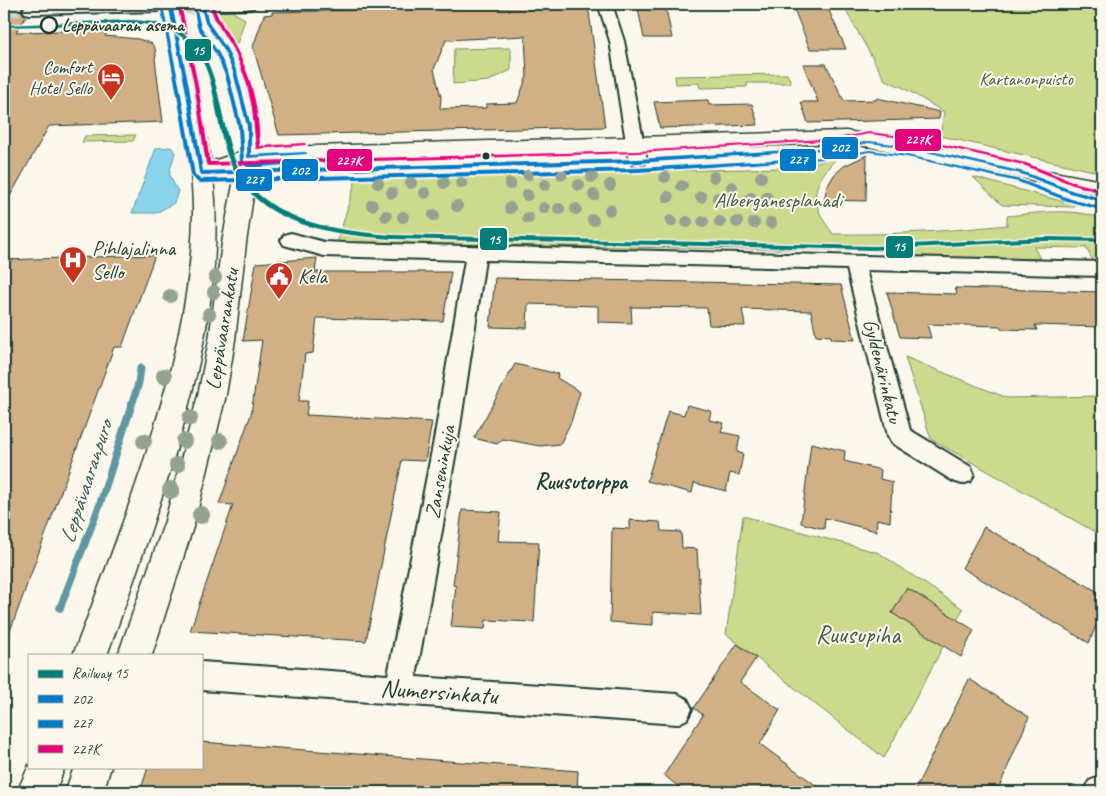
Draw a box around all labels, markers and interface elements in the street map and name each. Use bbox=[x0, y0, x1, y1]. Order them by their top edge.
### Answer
place label: Leppävaaran asema bbox=[62, 14, 185, 36]
marker: Leppävaaran asema bbox=[40, 16, 58, 34]
line badge: 15 bbox=[184, 38, 212, 62]
text: 15 bbox=[192, 42, 206, 59]
place label: Comfort Hotel Sello bbox=[29, 56, 94, 99]
hotel icon: Comfort Hotel Sello bbox=[96, 62, 126, 101]
park label: Kartanonpuisto bbox=[979, 68, 1074, 90]
line badge: 227K bbox=[894, 128, 942, 152]
text: 227K bbox=[905, 131, 934, 148]
line badge: 202 bbox=[821, 136, 859, 160]
text: 202 bbox=[831, 139, 851, 156]
line badge: 227K bbox=[326, 148, 373, 172]
line badge: 227 bbox=[779, 148, 817, 172]
unlabelled marker bbox=[481, 151, 491, 161]
text: 227 bbox=[789, 151, 809, 168]
text: 227K bbox=[336, 152, 365, 169]
line badge: 202 bbox=[281, 158, 319, 182]
text: 202 bbox=[291, 162, 311, 179]
line badge: 227 bbox=[235, 168, 273, 192]
text: 227 bbox=[245, 171, 265, 188]
park label: Alberganesplanadi bbox=[714, 187, 845, 213]
line badge: 15 bbox=[479, 227, 508, 251]
text: 15 bbox=[488, 231, 502, 248]
place label: Pihlajalinna Sello bbox=[92, 235, 177, 285]
line badge: 15 bbox=[885, 235, 914, 259]
text: 15 bbox=[893, 238, 907, 255]
hospital icon: Pihlajalinna Sello bbox=[58, 245, 88, 284]
public building icon: Kela bbox=[264, 261, 294, 300]
place label: Kela bbox=[298, 263, 328, 289]
street label: Leppävaarankatu bbox=[200, 265, 245, 391]
street label: Gyldenärinkatu bbox=[858, 316, 909, 427]
water label: Leppävaaranpuro bbox=[53, 413, 120, 547]
street label: Zanseninkuja bbox=[419, 422, 461, 521]
district label: Ruusutorppa bbox=[535, 468, 629, 496]
park label: Ruusupiha bbox=[816, 619, 902, 651]
legend bbox=[28, 654, 202, 768]
text: Railway 15 bbox=[72, 664, 129, 683]
street label: Numersinkatu bbox=[379, 672, 500, 712]
text: 202 bbox=[72, 690, 94, 709]
text: 227 bbox=[72, 714, 94, 733]
text: 227K bbox=[72, 740, 103, 759]

